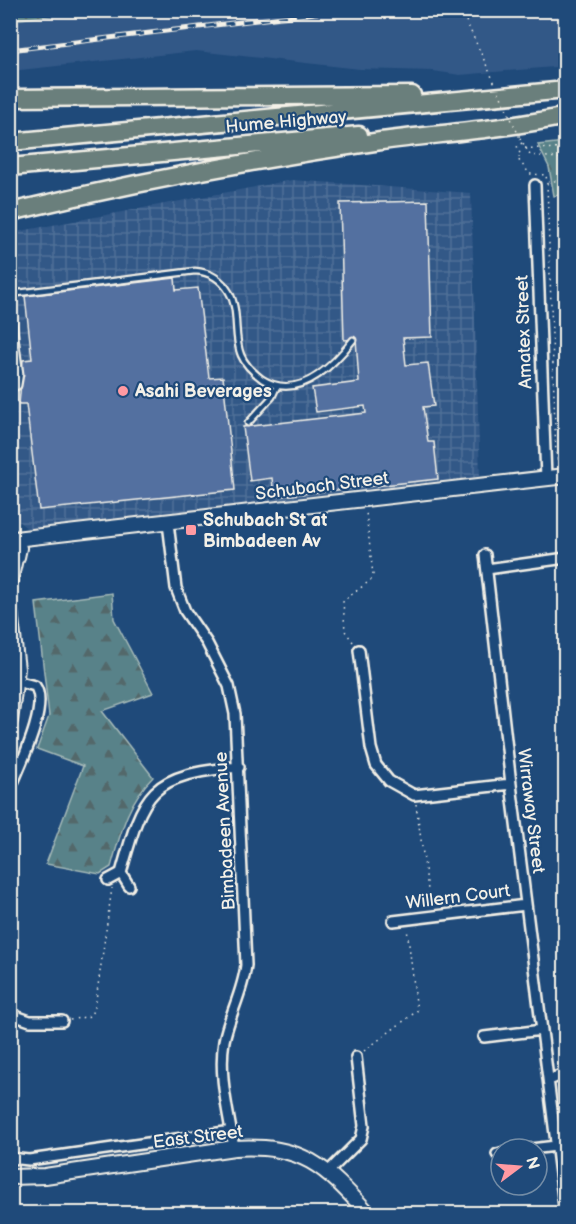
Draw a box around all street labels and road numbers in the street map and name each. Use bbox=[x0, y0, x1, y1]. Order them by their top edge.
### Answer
street label: Hume Highway bbox=[225, 106, 348, 138]
street label: Amatex Street bbox=[512, 274, 536, 389]
street label: Schubach Street bbox=[254, 467, 390, 505]
street label: Wirraway Street bbox=[513, 747, 549, 875]
street label: Bimbadeen Avenue bbox=[210, 751, 240, 911]
street label: Willern Court bbox=[405, 880, 512, 914]
street label: East Street bbox=[152, 1121, 245, 1153]

